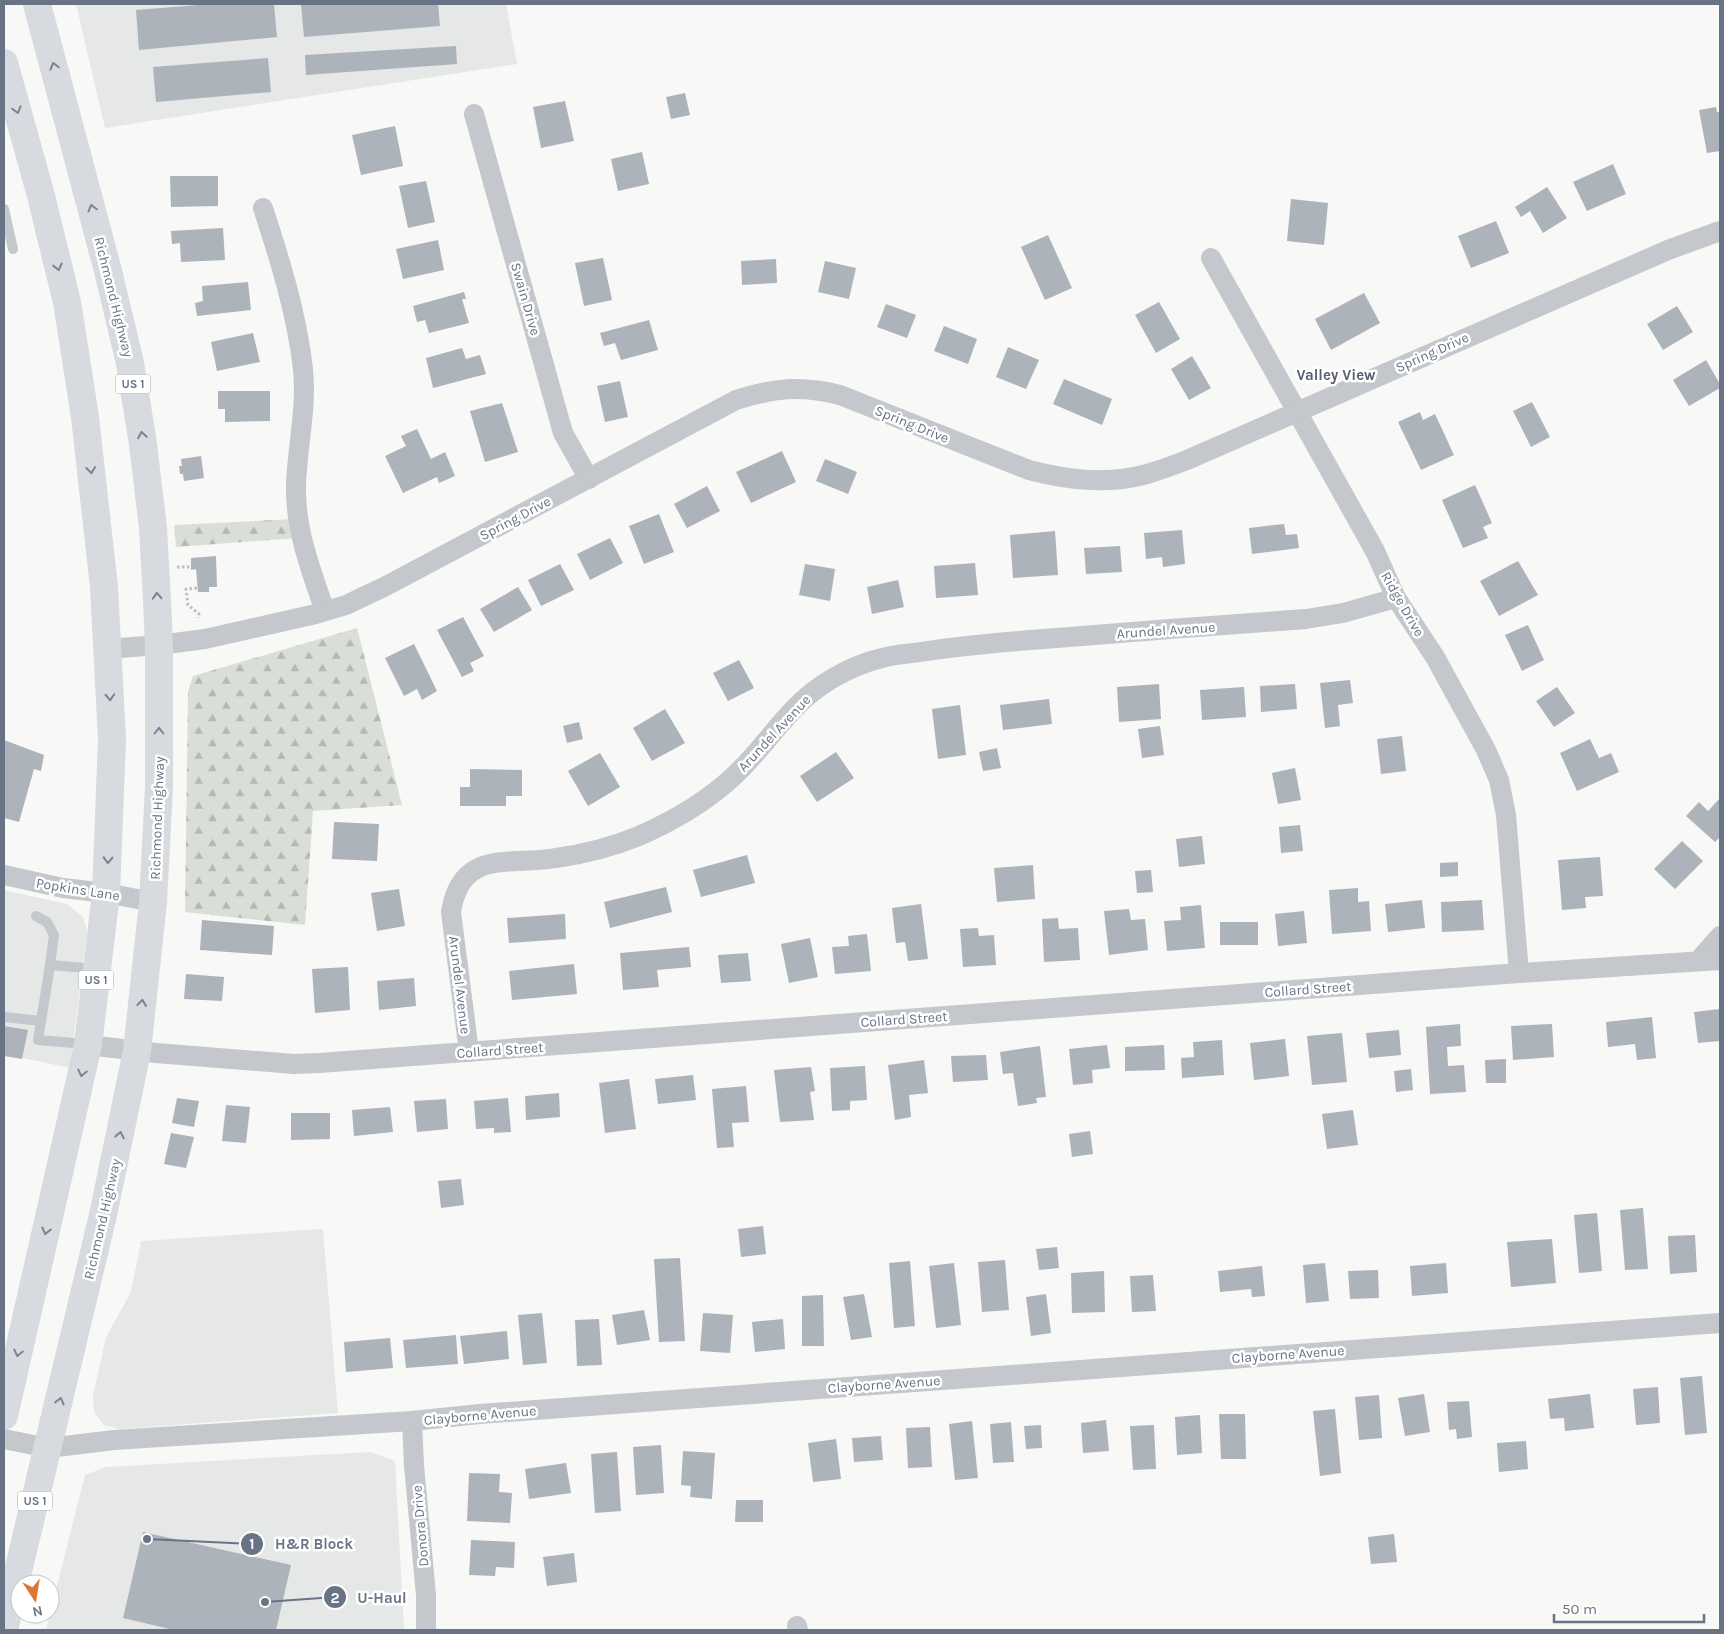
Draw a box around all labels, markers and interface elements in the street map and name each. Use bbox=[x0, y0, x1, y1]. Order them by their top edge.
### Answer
one-way arrow bbox=[49, 62, 59, 70]
one-way arrow bbox=[11, 105, 22, 114]
one-way arrow bbox=[87, 203, 98, 212]
street label: Richmond Highway bbox=[90, 235, 137, 360]
street label: Swain Drive bbox=[507, 261, 544, 338]
one-way arrow bbox=[52, 262, 63, 271]
street label: Spring Drive bbox=[1393, 329, 1471, 376]
district label: Valley View bbox=[1297, 366, 1376, 384]
road number: US 1 bbox=[116, 374, 150, 394]
street label: Spring Drive bbox=[872, 402, 951, 447]
one-way arrow bbox=[137, 430, 147, 439]
one-way arrow bbox=[85, 467, 96, 475]
street label: Spring Drive bbox=[477, 493, 554, 544]
street label: Ridge Drive bbox=[1377, 569, 1428, 640]
one-way arrow bbox=[151, 592, 162, 600]
street label: Arundel Avenue bbox=[1116, 619, 1216, 642]
street label: Arundel Avenue bbox=[734, 691, 814, 775]
one-way arrow bbox=[104, 694, 115, 702]
one-way arrow bbox=[154, 726, 164, 734]
street label: Richmond Highway bbox=[147, 756, 168, 880]
one-way arrow bbox=[102, 856, 113, 864]
street label: Popkins Lane bbox=[35, 874, 121, 905]
street label: Arundel Avenue bbox=[445, 935, 474, 1035]
road number: US 1 bbox=[78, 970, 114, 990]
street label: Collard Street bbox=[1264, 978, 1352, 1001]
one-way arrow bbox=[136, 999, 147, 1007]
street label: Collard Street bbox=[860, 1008, 948, 1031]
street label: Collard Street bbox=[456, 1039, 544, 1062]
one-way arrow bbox=[77, 1068, 88, 1077]
one-way arrow bbox=[114, 1131, 125, 1140]
street label: Richmond Highway bbox=[80, 1157, 125, 1281]
one-way arrow bbox=[41, 1227, 52, 1236]
street label: Clayborne Avenue bbox=[1231, 1342, 1345, 1367]
one-way arrow bbox=[13, 1348, 24, 1357]
street label: Clayborne Avenue bbox=[827, 1372, 941, 1397]
one-way arrow bbox=[54, 1397, 64, 1405]
street label: Clayborne Avenue bbox=[423, 1402, 537, 1429]
street label: Donora Drive bbox=[408, 1484, 433, 1567]
road number: US 1 bbox=[18, 1492, 52, 1510]
callout: H&R Block bbox=[240, 1529, 363, 1559]
text: 1 bbox=[249, 1535, 255, 1553]
text: H&R Block bbox=[275, 1535, 353, 1553]
north arrow bbox=[10, 1574, 60, 1624]
callout: U-Haul bbox=[322, 1582, 417, 1612]
text: 2 bbox=[330, 1589, 340, 1607]
text: U-Haul bbox=[357, 1589, 407, 1607]
scale bar bbox=[1554, 1592, 1704, 1624]
text: 50 m bbox=[1562, 1600, 1597, 1618]
text: N bbox=[31, 1602, 44, 1621]

